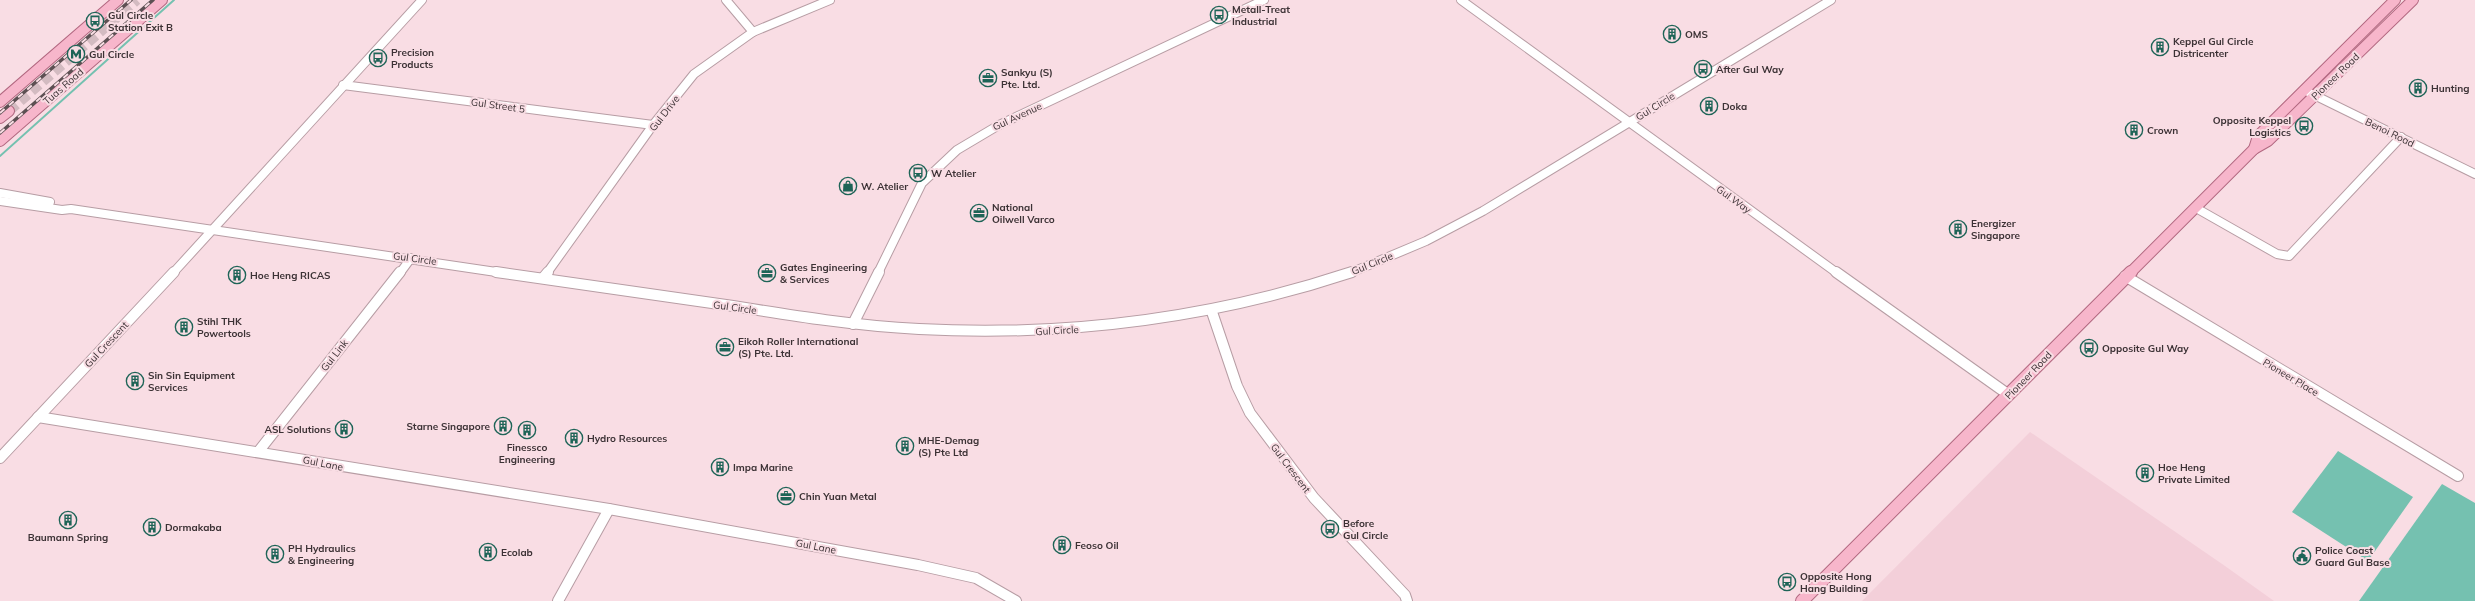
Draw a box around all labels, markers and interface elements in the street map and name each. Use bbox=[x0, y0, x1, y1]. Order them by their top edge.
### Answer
place label: Metall-Treat Industrial bbox=[1232, 3, 1290, 28]
bus stop icon: Metall-Treat Industrial bbox=[1209, 5, 1229, 25]
place label: Gul Circle Station Exit B bbox=[108, 9, 173, 34]
bus stop icon: Gul Circle Station Exit B bbox=[85, 11, 105, 31]
building icon: OMS bbox=[1662, 24, 1682, 44]
place label: OMS bbox=[1685, 28, 1709, 41]
place label: Keppel Gul Circle Districenter bbox=[2173, 35, 2254, 60]
building icon: Keppel Gul Circle Districenter bbox=[2150, 37, 2170, 57]
metro station icon: Gul Circle bbox=[66, 44, 86, 64]
place label: Precision Products bbox=[391, 46, 434, 71]
place label: Gul Circle bbox=[89, 48, 135, 61]
bus stop icon: Precision Products bbox=[368, 48, 388, 68]
street label: Pioneer Road bbox=[2308, 50, 2362, 103]
bus stop icon: After Gul Way bbox=[1693, 59, 1713, 79]
place label: After Gul Way bbox=[1716, 63, 1784, 76]
street label: Tuas Road bbox=[41, 65, 86, 107]
place label: Sankyu (S) Pte. Ltd. bbox=[1001, 66, 1053, 91]
office icon: Sankyu (S) Pte. Ltd. bbox=[978, 68, 998, 88]
building icon: Hunting bbox=[2408, 78, 2428, 98]
place label: Hunting bbox=[2431, 82, 2469, 95]
street label: Gul Circle bbox=[1633, 89, 1677, 123]
street label: Gul Drive bbox=[646, 93, 683, 134]
street label: Gul Street 5 bbox=[470, 95, 526, 116]
building icon: Doka bbox=[1699, 96, 1719, 116]
street label: Gul Avenue bbox=[990, 99, 1044, 134]
place label: Doka bbox=[1722, 100, 1747, 113]
place label: Opposite Keppel Logistics bbox=[2213, 114, 2291, 139]
street label: Benoi Road bbox=[2363, 115, 2417, 150]
bus stop icon: Opposite Keppel Logistics bbox=[2294, 116, 2314, 136]
building icon: Crown bbox=[2124, 120, 2144, 140]
place label: Crown bbox=[2147, 124, 2178, 137]
bus stop icon: W Atelier bbox=[908, 163, 928, 183]
place label: W Atelier bbox=[931, 167, 976, 180]
shop icon: W. Atelier bbox=[838, 176, 858, 196]
place label: W. Atelier bbox=[861, 180, 908, 193]
street label: Gul Way bbox=[1714, 182, 1754, 217]
place label: National Oilwell Varco bbox=[992, 201, 1055, 226]
office icon: National Oilwell Varco bbox=[969, 203, 989, 223]
place label: Energizer Singapore bbox=[1971, 217, 2020, 242]
building icon: Energizer Singapore bbox=[1948, 219, 1968, 239]
street label: Gul Circle bbox=[392, 249, 437, 268]
street label: Gul Circle bbox=[1350, 249, 1395, 278]
place label: Gates Engineering & Services bbox=[780, 261, 867, 286]
office icon: Gates Engineering & Services bbox=[757, 263, 777, 283]
building icon: Hoe Heng RICAS bbox=[227, 265, 247, 285]
place label: Hoe Heng RICAS bbox=[250, 269, 331, 282]
street label: Gul Circle bbox=[712, 298, 757, 317]
place label: Stihl THK Powertools bbox=[197, 315, 251, 340]
building icon: Stihl THK Powertools bbox=[174, 317, 194, 337]
street label: Gul Crescent bbox=[82, 318, 131, 370]
street label: Gul Circle bbox=[1035, 323, 1079, 338]
place label: Eikoh Roller International (S) Pte. Ltd. bbox=[738, 335, 858, 360]
street label: Gul Link bbox=[318, 336, 351, 374]
office icon: Eikoh Roller International (S) Pte. Ltd. bbox=[715, 337, 735, 357]
bus stop icon: Opposite Gul Way bbox=[2079, 338, 2099, 358]
place label: Opposite Gul Way bbox=[2102, 342, 2189, 355]
street label: Pioneer Road bbox=[2002, 348, 2055, 402]
street label: Pioneer Place bbox=[2260, 356, 2321, 399]
place label: Sin Sin Equipment Services bbox=[148, 369, 235, 394]
building icon: Sin Sin Equipment Services bbox=[125, 371, 145, 391]
building icon: Starne Singapore bbox=[493, 416, 513, 436]
building icon: ASL Solutions bbox=[334, 419, 354, 439]
place label: Starne Singapore bbox=[406, 420, 491, 433]
building icon: Finessco Engineering bbox=[517, 420, 537, 440]
place label: ASL Solutions bbox=[264, 423, 331, 436]
building icon: Hydro Resources bbox=[564, 428, 584, 448]
place label: Hydro Resources bbox=[587, 432, 667, 445]
place label: MHE-Demag (S) Pte Ltd bbox=[918, 434, 979, 459]
building icon: MHE-Demag (S) Pte Ltd bbox=[895, 436, 915, 456]
place label: Finessco Engineering bbox=[499, 441, 555, 466]
street label: Gul Crescent bbox=[1268, 441, 1314, 496]
street label: Gul Lane bbox=[302, 453, 344, 474]
building icon: Impa Marine bbox=[710, 457, 730, 477]
place label: Impa Marine bbox=[733, 461, 793, 474]
place label: Hoe Heng Private Limited bbox=[2158, 461, 2230, 486]
building icon: Hoe Heng Private Limited bbox=[2135, 463, 2155, 483]
office icon: Chin Yuan Metal bbox=[776, 486, 796, 506]
place label: Chin Yuan Metal bbox=[799, 490, 877, 503]
building icon: Baumann Spring bbox=[58, 510, 78, 530]
building icon: Dormakaba bbox=[142, 517, 162, 537]
place label: Before Gul Circle bbox=[1343, 517, 1389, 542]
bus stop icon: Before Gul Circle bbox=[1320, 519, 1340, 539]
place label: Dormakaba bbox=[165, 521, 222, 534]
place label: Baumann Spring bbox=[28, 531, 108, 544]
building icon: Feoso Oil bbox=[1052, 535, 1072, 555]
street label: Gul Lane bbox=[795, 536, 837, 557]
place label: Feoso Oil bbox=[1075, 539, 1119, 552]
place label: PH Hydraulics & Engineering bbox=[288, 542, 356, 567]
building icon: Ecolab bbox=[478, 542, 498, 562]
building icon: PH Hydraulics & Engineering bbox=[265, 544, 285, 564]
place label: Police Coast Guard Gul Base bbox=[2315, 544, 2390, 569]
place label: Ecolab bbox=[501, 546, 533, 559]
public building icon: Police Coast Guard Gul Base bbox=[2292, 546, 2312, 566]
place label: Opposite Hong Hang Building bbox=[1800, 570, 1872, 595]
bus stop icon: Opposite Hong Hang Building bbox=[1777, 572, 1797, 592]

